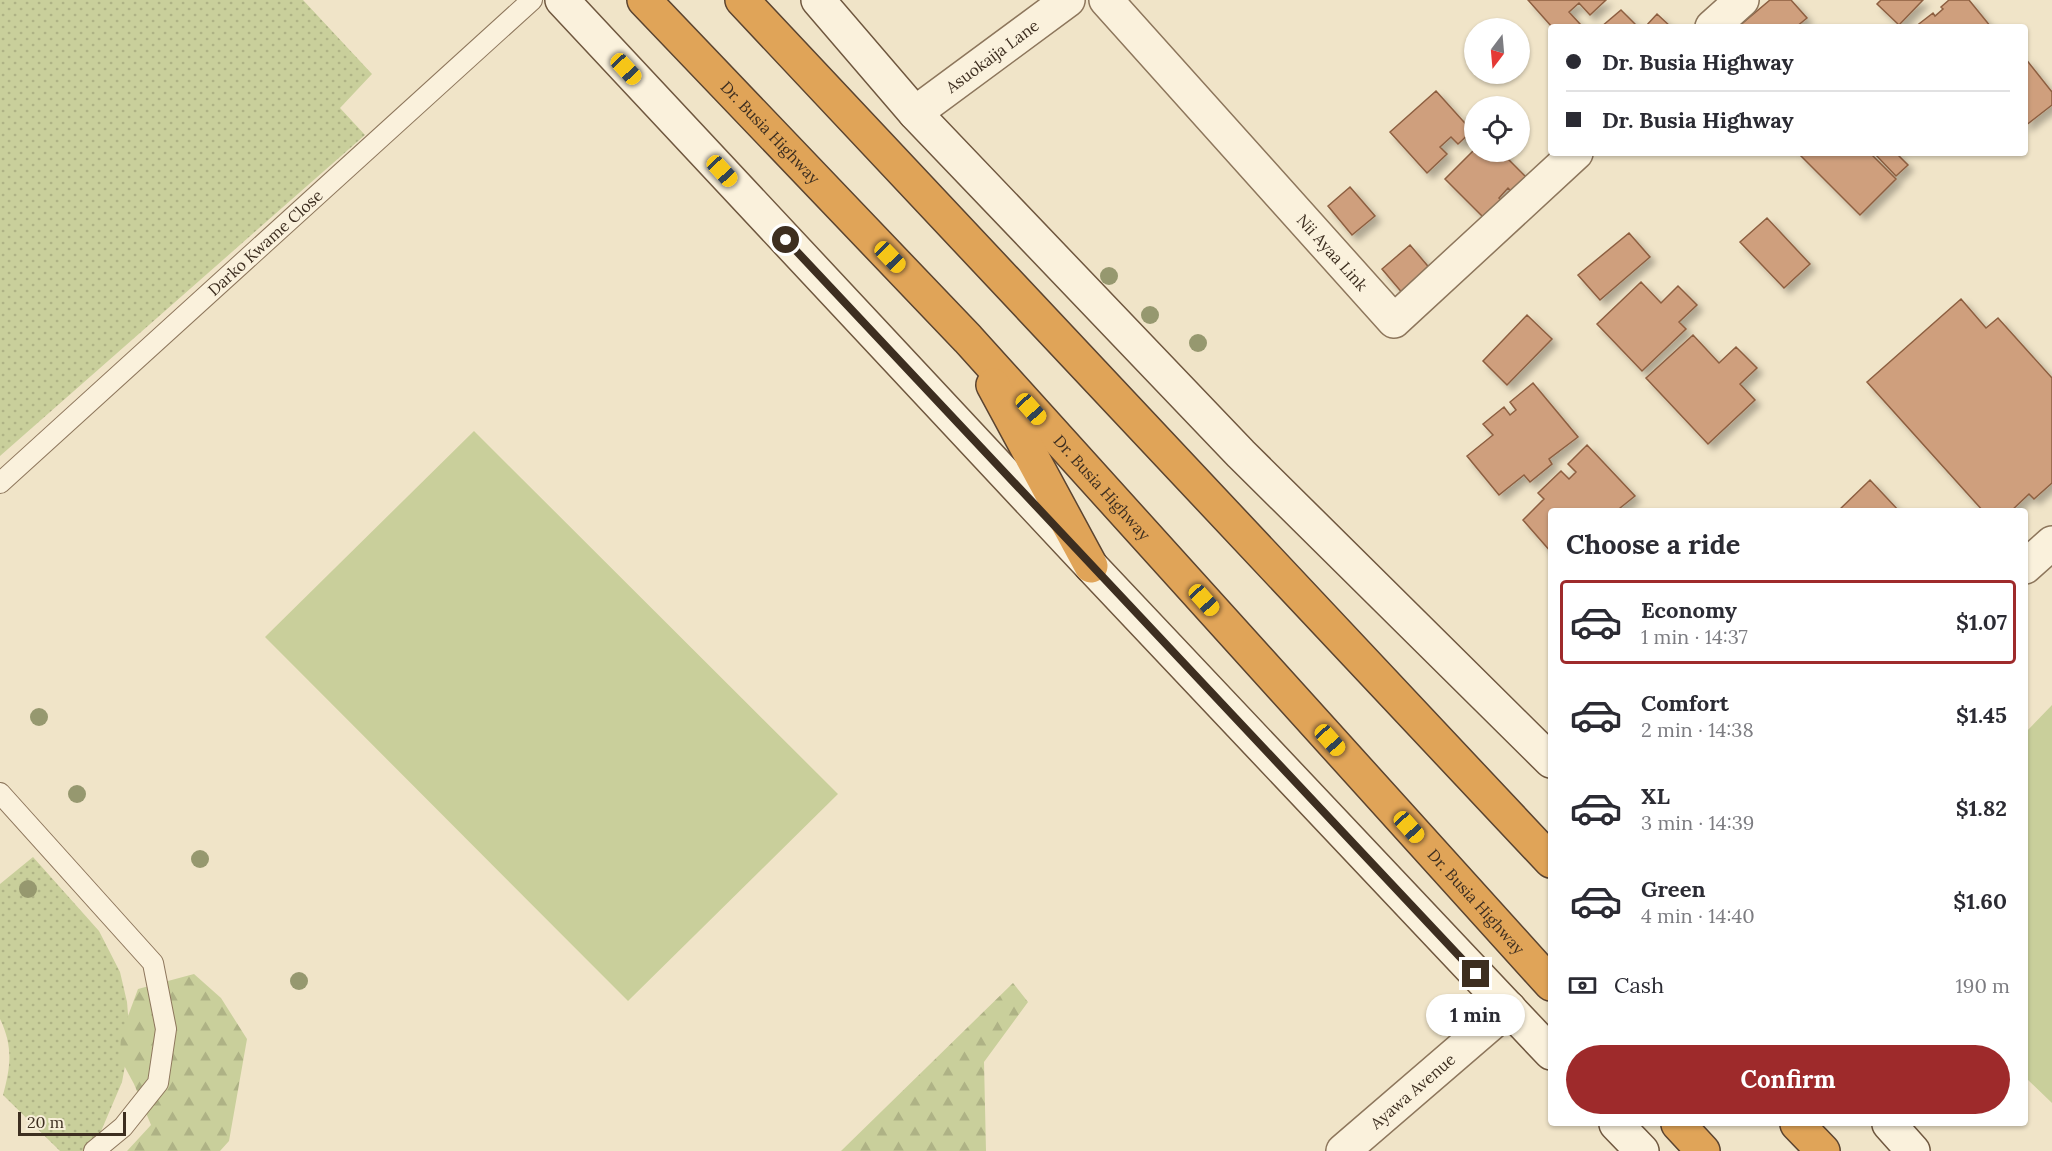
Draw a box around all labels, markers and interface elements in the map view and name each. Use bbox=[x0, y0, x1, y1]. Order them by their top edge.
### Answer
street label: Asuokaija Lane bbox=[941, 15, 1043, 97]
north arrow bbox=[1464, 18, 1530, 84]
map controls bbox=[1464, 18, 1530, 162]
text: Dr. Busia Highway bbox=[1602, 48, 1794, 76]
car bbox=[607, 50, 645, 88]
street label: Dr. Busia Highway bbox=[717, 77, 825, 188]
button: locate bbox=[1464, 96, 1530, 162]
text: Dr. Busia Highway bbox=[1602, 106, 1794, 134]
car bbox=[703, 152, 741, 190]
street label: Darko Kwame Close bbox=[203, 185, 327, 300]
street label: Nii Ayaa Link bbox=[1293, 210, 1372, 295]
route start bbox=[772, 226, 799, 253]
car bbox=[871, 238, 909, 276]
car bbox=[1012, 390, 1050, 428]
street label: Dr. Busia Highway bbox=[1049, 431, 1155, 545]
text: Choose a ride bbox=[1566, 527, 1740, 561]
car bbox=[1185, 581, 1223, 619]
icon: car bbox=[1569, 595, 1623, 649]
text: Economy bbox=[1641, 596, 1737, 624]
text: $1.07 bbox=[1956, 608, 2007, 636]
text: 1 min · 14:37 bbox=[1641, 624, 1748, 649]
icon: car bbox=[1569, 688, 1623, 742]
text: Comfort bbox=[1641, 689, 1729, 717]
text: $1.45 bbox=[1956, 701, 2007, 729]
text: 2 min · 14:38 bbox=[1641, 717, 1754, 742]
car bbox=[1311, 721, 1349, 759]
icon: car bbox=[1569, 781, 1623, 835]
text: XL bbox=[1641, 782, 1670, 810]
text: $1.82 bbox=[1956, 794, 2007, 822]
car bbox=[1390, 808, 1428, 846]
text: 3 min · 14:39 bbox=[1641, 810, 1754, 835]
street label: Dr. Busia Highway bbox=[1424, 845, 1529, 959]
icon: car bbox=[1569, 874, 1623, 928]
text: Green bbox=[1641, 875, 1706, 903]
text: $1.60 bbox=[1953, 887, 2007, 915]
text: 4 min · 14:40 bbox=[1641, 903, 1755, 928]
route end bbox=[1462, 960, 1489, 987]
icon: cash bbox=[1566, 969, 1599, 1002]
text: Cash bbox=[1614, 971, 1664, 999]
text: 190 m bbox=[1956, 973, 2010, 998]
callout: 1 min bbox=[1426, 995, 1526, 1037]
text: 1 min bbox=[1450, 1002, 1501, 1027]
button: Confirm bbox=[1566, 1045, 2010, 1114]
street label: Ayawa Avenue bbox=[1365, 1049, 1460, 1134]
scale bar bbox=[18, 1109, 126, 1136]
text: 20 m bbox=[27, 1112, 64, 1132]

